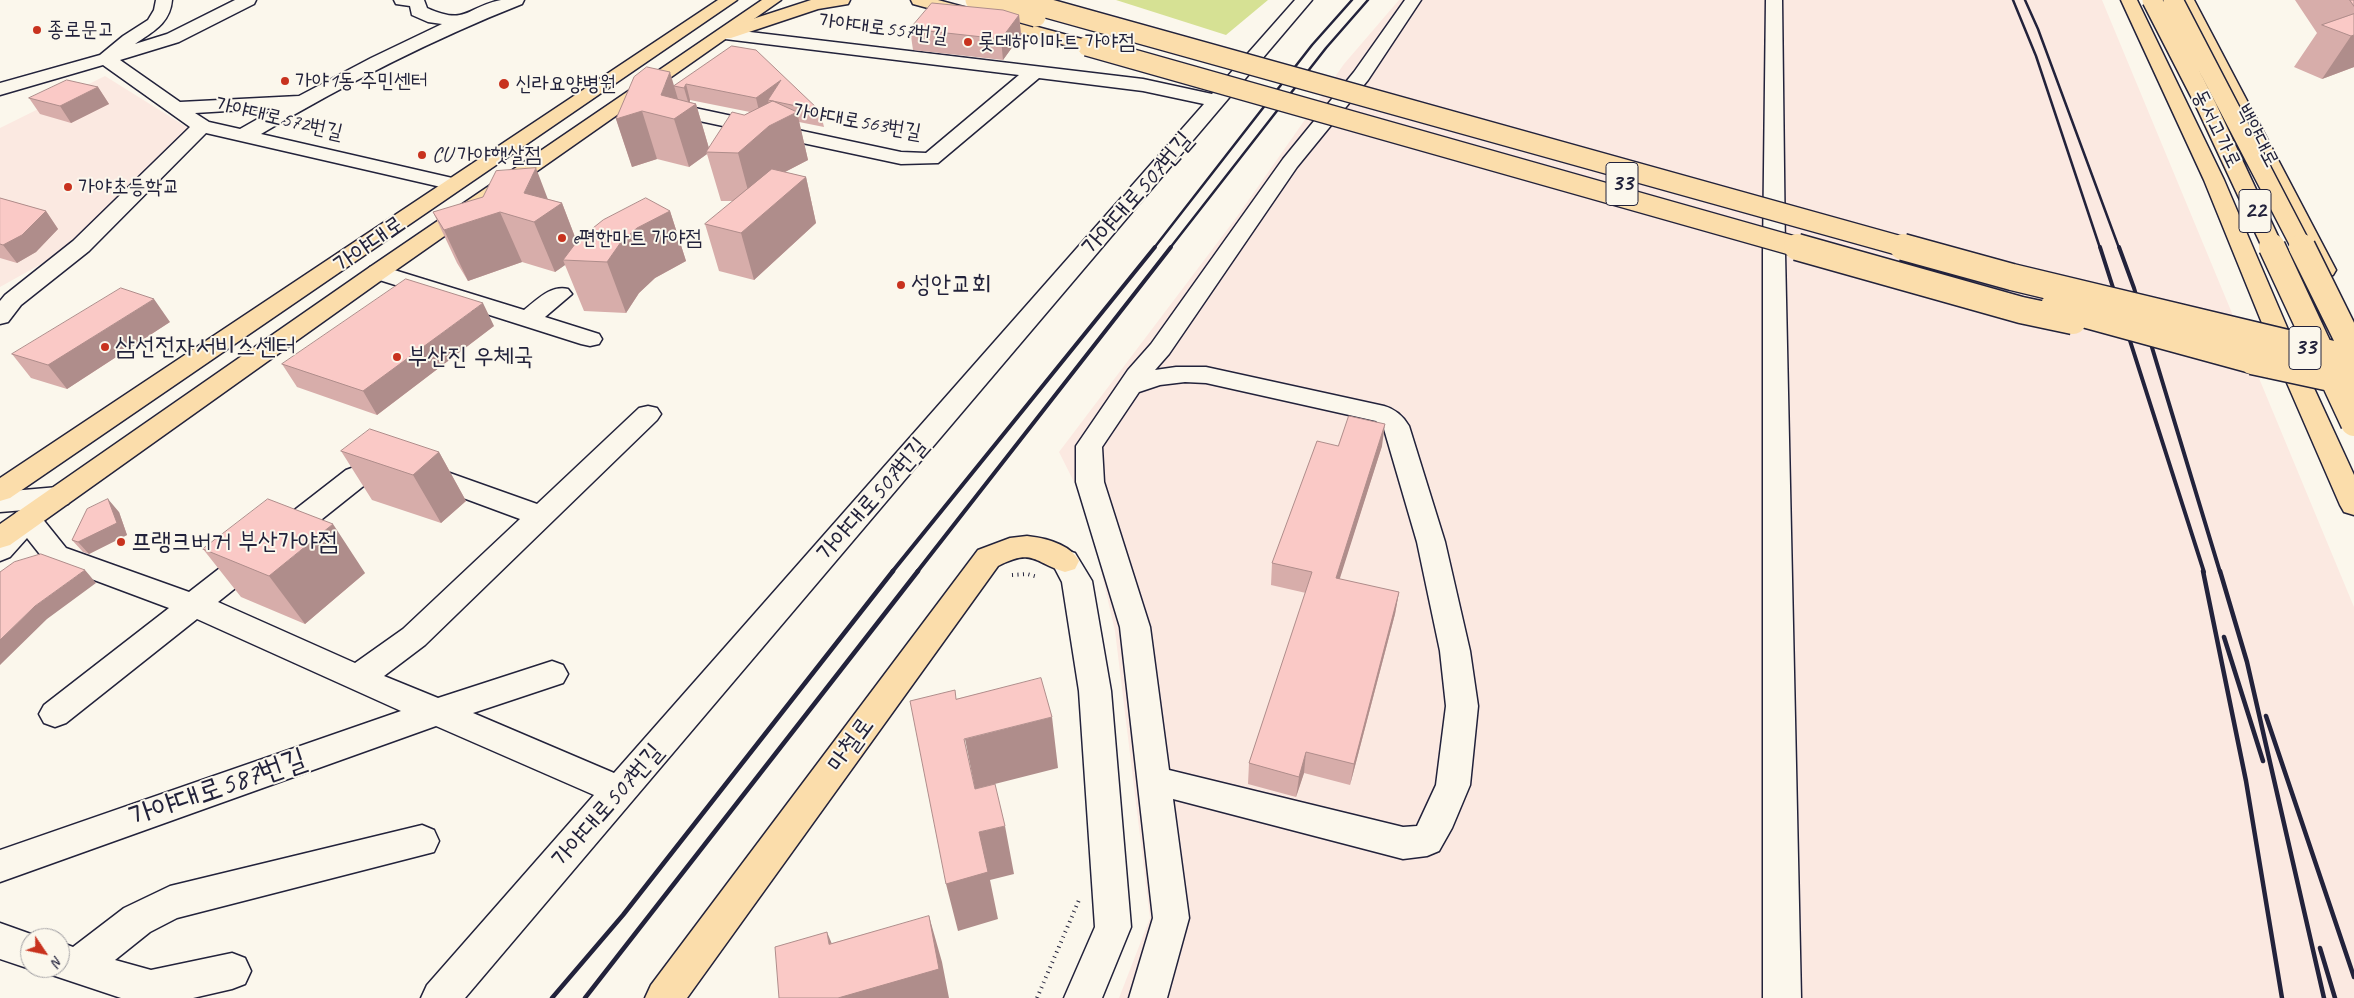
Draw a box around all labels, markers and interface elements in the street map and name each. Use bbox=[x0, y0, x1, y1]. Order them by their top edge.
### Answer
street label: 가야대로557번길 bbox=[817, 9, 949, 49]
place label: 종로문고 bbox=[47, 17, 115, 43]
marker: 종로문고 bbox=[31, 24, 43, 36]
place label: 롯데하이마트 가야점 bbox=[978, 29, 1135, 55]
marker: 롯데하이마트 가야점 bbox=[962, 36, 974, 48]
place label: 가야1동 주민센터 bbox=[295, 68, 428, 94]
place label: 신라요양병원 bbox=[515, 71, 616, 97]
marker: 가야1동 주민센터 bbox=[279, 75, 291, 87]
marker: 신라요양병원 bbox=[497, 77, 511, 91]
street label: 동서고가로 bbox=[2186, 86, 2246, 172]
street label: 가야대로572번길 bbox=[213, 92, 345, 146]
street label: 가야대로563번길 bbox=[791, 98, 923, 146]
street label: 백양대로 bbox=[2230, 100, 2284, 172]
street label: 가야대로507번길 bbox=[1076, 126, 1200, 262]
place label: CU 가야햇살점 bbox=[432, 142, 541, 168]
marker: CU 가야햇살점 bbox=[416, 149, 428, 161]
road number: 33 bbox=[1606, 162, 1638, 205]
place label: 가야초등학교 bbox=[78, 174, 179, 200]
marker: 가야초등학교 bbox=[62, 181, 74, 193]
road number: 22 bbox=[2239, 190, 2271, 232]
street label: 가야대로 bbox=[328, 210, 412, 280]
place label: e편한마트 가야점 bbox=[572, 225, 702, 251]
marker: e편한마트 가야점 bbox=[556, 232, 568, 244]
place label: 성안교회 bbox=[911, 270, 991, 300]
marker: 성안교회 bbox=[895, 279, 907, 291]
road number: 33 bbox=[2289, 326, 2321, 369]
place label: 삼선전자서비스센터 bbox=[115, 332, 296, 362]
marker: 삼선전자서비스센터 bbox=[99, 341, 111, 353]
place label: 부산진 우체국 bbox=[407, 342, 534, 372]
marker: 부산진 우체국 bbox=[391, 351, 403, 363]
street label: 가야대로507번길 bbox=[811, 432, 935, 568]
place label: 프랭크버거 부산가야점 bbox=[131, 527, 338, 557]
marker: 프랭크버거 부산가야점 bbox=[115, 536, 127, 548]
street label: 마철로 bbox=[821, 712, 881, 778]
street label: 가야대로507번길 bbox=[546, 738, 670, 874]
street label: 가야대로587번길 bbox=[125, 742, 311, 836]
north arrow bbox=[20, 928, 70, 978]
text: N bbox=[48, 953, 66, 969]

